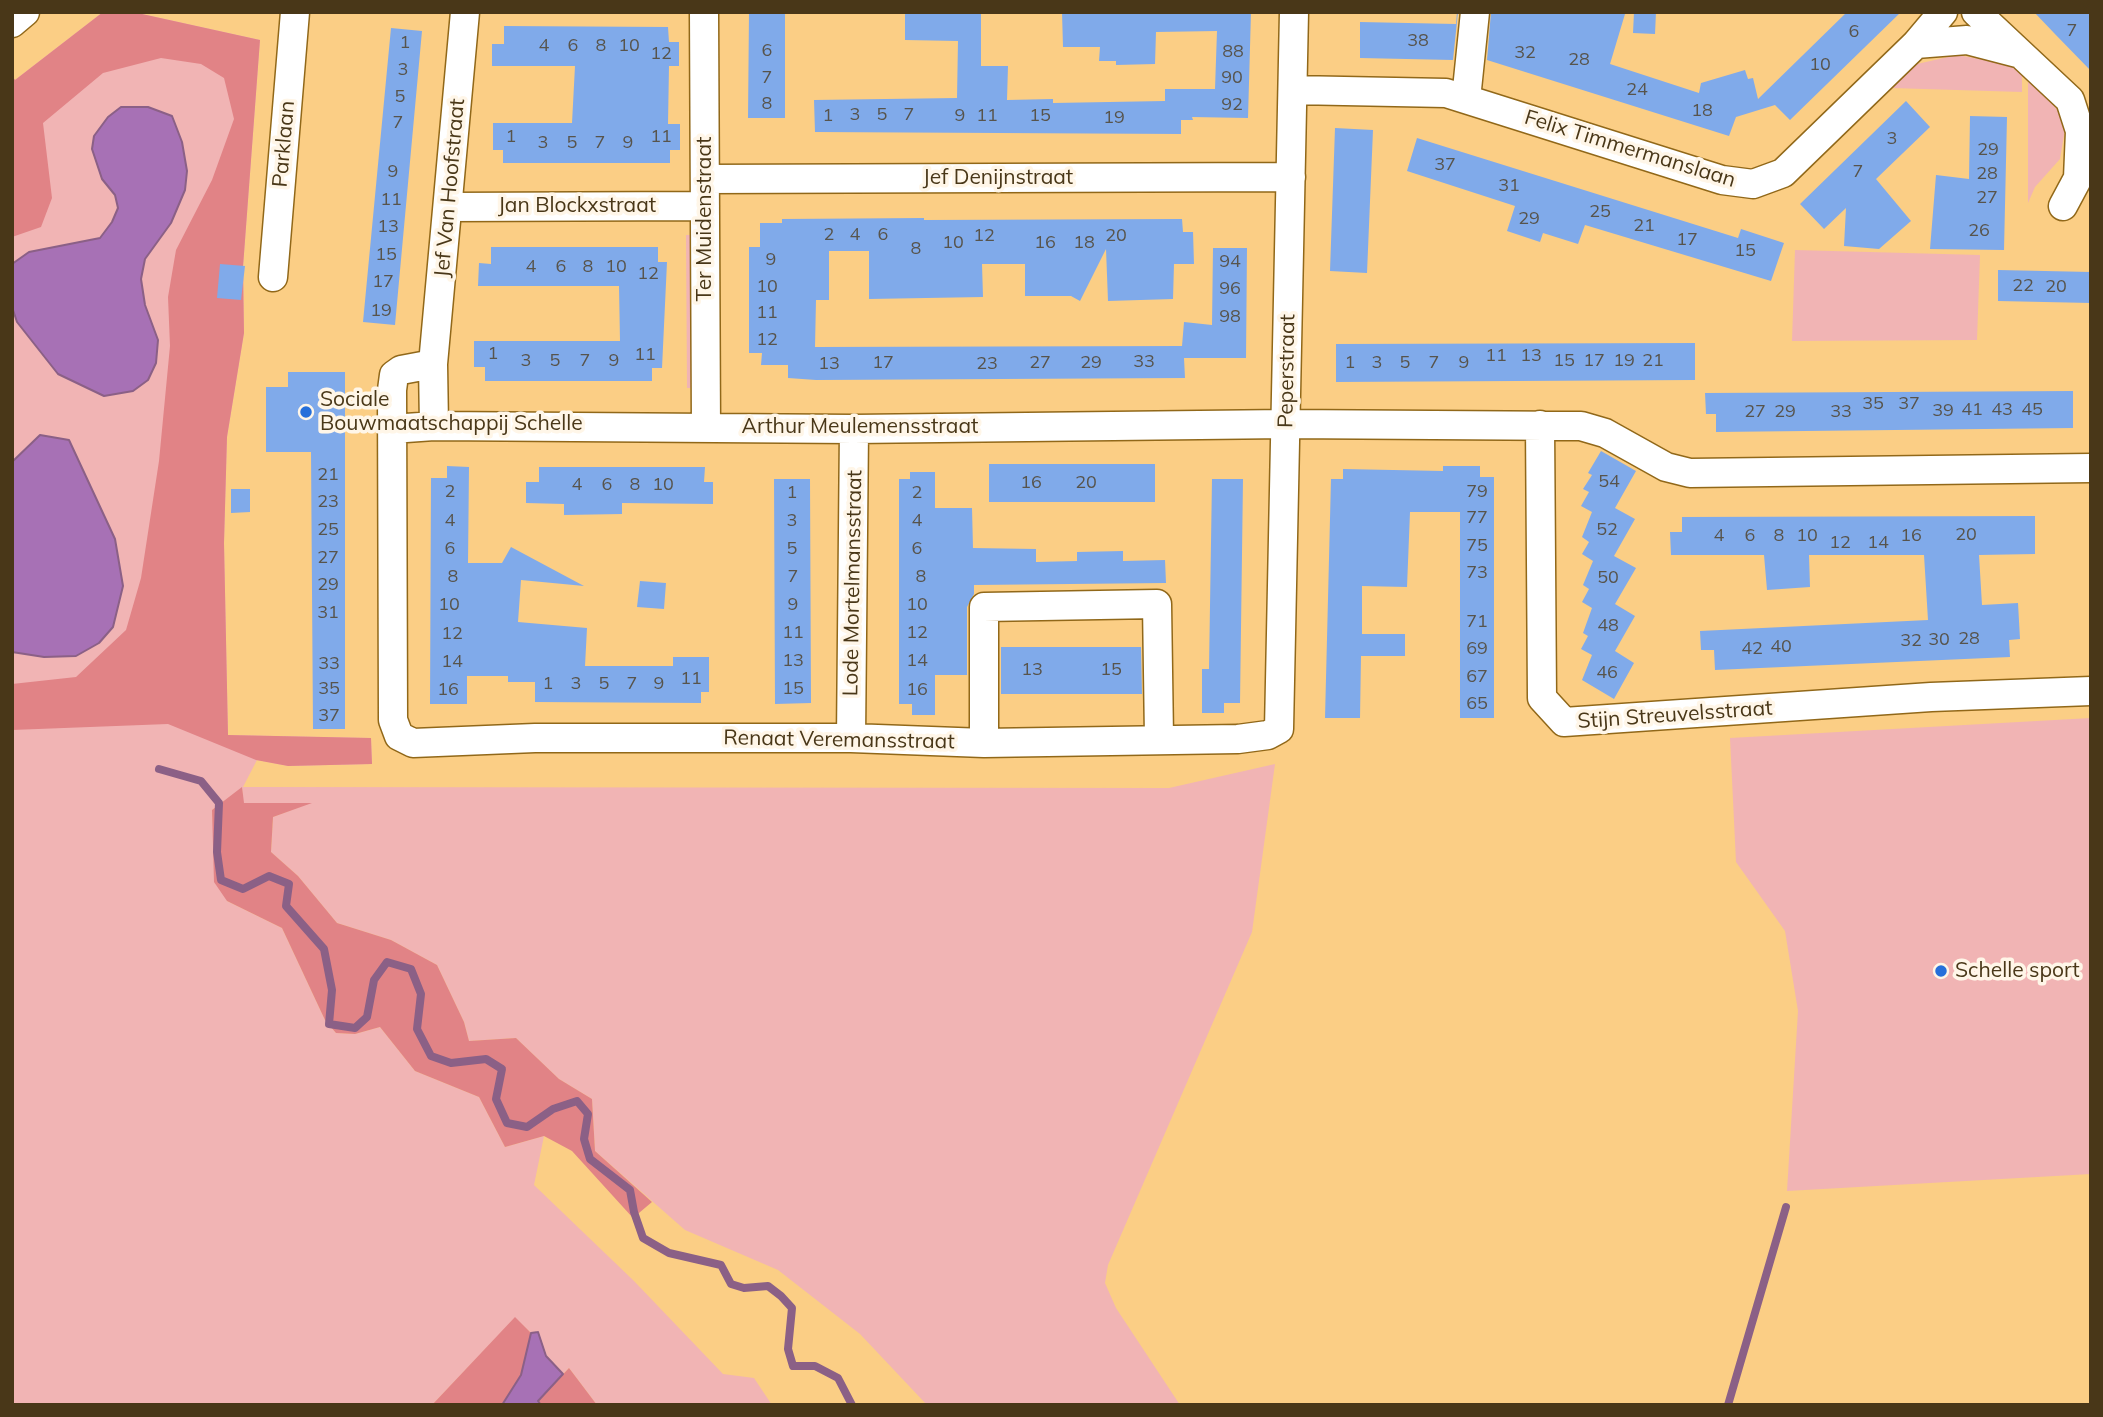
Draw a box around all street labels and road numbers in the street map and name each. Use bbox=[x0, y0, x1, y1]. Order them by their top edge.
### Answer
street label: Jef Van Hoofstraat bbox=[430, 98, 470, 278]
street label: Parklaan bbox=[268, 100, 300, 188]
street label: Felix Timmermanslaan bbox=[1521, 105, 1739, 193]
street label: Ter Muidenstraat bbox=[692, 137, 718, 301]
street label: Jef Denijnstraat bbox=[923, 165, 1073, 191]
street label: Jan Blockxstraat bbox=[498, 193, 656, 219]
street label: Peperstraat bbox=[1273, 314, 1301, 428]
street label: Arthur Meulemensstraat bbox=[742, 414, 978, 440]
street label: Lode Mortelmansstraat bbox=[838, 470, 868, 696]
street label: Stijn Streuvelsstraat bbox=[1577, 696, 1773, 734]
street label: Renaat Veremansstraat bbox=[723, 725, 955, 755]

